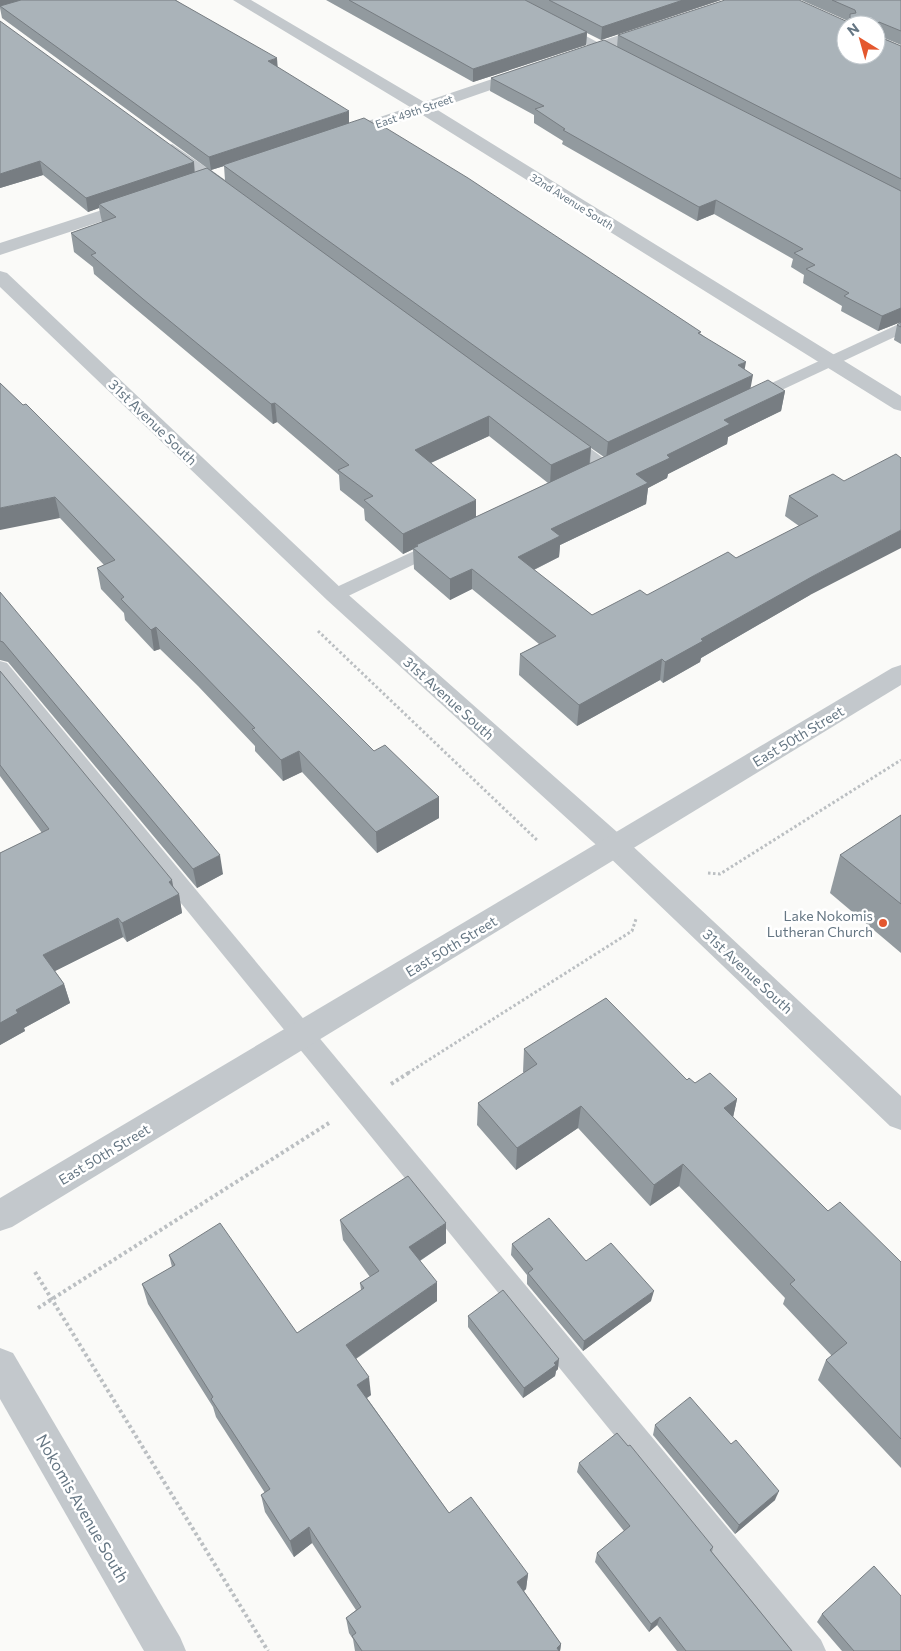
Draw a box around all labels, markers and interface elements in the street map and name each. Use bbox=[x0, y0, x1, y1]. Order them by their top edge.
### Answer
north arrow bbox=[836, 15, 886, 65]
text: N bbox=[844, 19, 862, 39]
street label: East 49th Street bbox=[374, 91, 455, 130]
street label: 32nd Avenue South bbox=[528, 170, 616, 232]
street label: 31st Avenue South bbox=[105, 376, 201, 468]
street label: 31st Avenue South bbox=[400, 653, 498, 743]
street label: East 50th Street bbox=[749, 702, 847, 770]
place label: Lake Nokomis Lutheran Church bbox=[767, 907, 873, 940]
street label: East 50th Street bbox=[402, 912, 500, 980]
marker: Lake Nokomis Lutheran Church bbox=[877, 917, 889, 929]
street label: 31st Avenue South bbox=[700, 925, 796, 1017]
street label: East 50th Street bbox=[55, 1120, 153, 1188]
street label: Nokomis Avenue South bbox=[33, 1431, 133, 1585]

